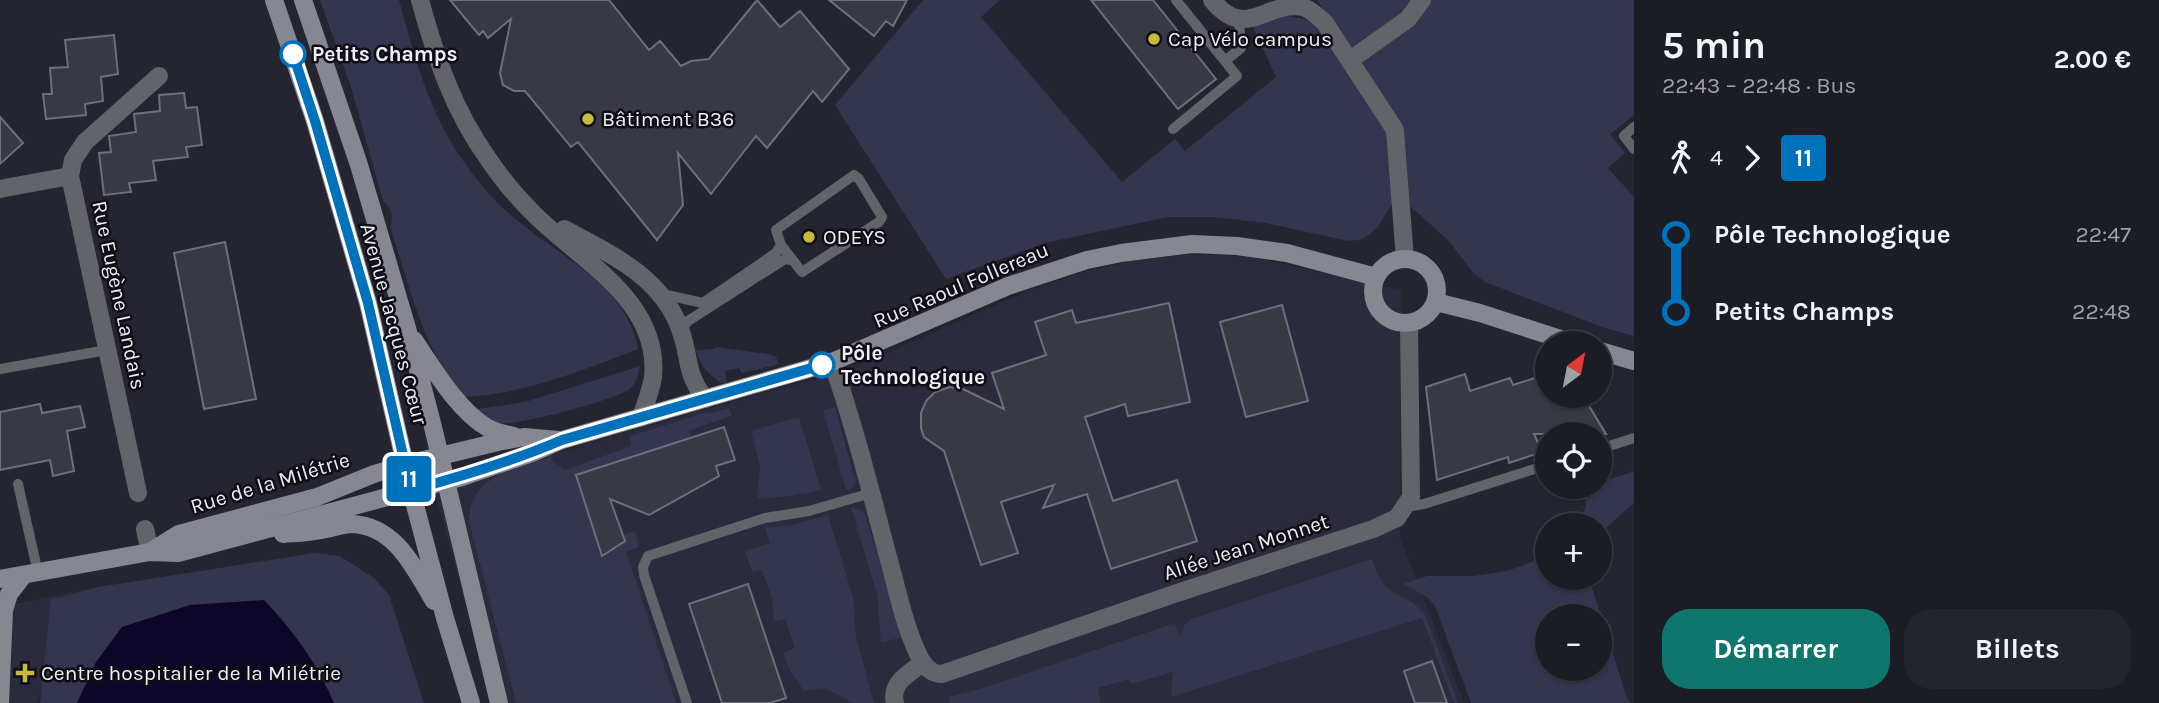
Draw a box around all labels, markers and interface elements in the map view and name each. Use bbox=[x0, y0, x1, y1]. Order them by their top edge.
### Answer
text: 5 min bbox=[1662, 23, 1766, 68]
place label: Cap Vélo campus bbox=[1168, 27, 1332, 51]
marker: Cap Vélo campus bbox=[1146, 31, 1162, 47]
marker: Petits Champs bbox=[280, 41, 306, 67]
place label: Petits Champs bbox=[312, 42, 458, 66]
text: 2.00 € bbox=[2054, 44, 2131, 75]
text: 22:43 – 22:48 · Bus bbox=[1662, 72, 1856, 99]
place label: Bâtiment B36 bbox=[602, 107, 734, 131]
marker: Bâtiment B36 bbox=[580, 111, 596, 127]
icon: walk bbox=[1662, 139, 1700, 177]
icon: forward bbox=[1733, 139, 1771, 177]
text: 4 bbox=[1710, 144, 1723, 171]
text: 11 bbox=[1795, 144, 1812, 172]
street label: Rue Eugène Landais bbox=[87, 198, 151, 392]
text: Pôle Technologique bbox=[1714, 219, 1951, 250]
street label: Avenue Jacques Cœur bbox=[356, 221, 433, 428]
text: 22:47 bbox=[2075, 221, 2131, 248]
place label: ODEYS bbox=[823, 225, 886, 249]
marker: ODEYS bbox=[801, 229, 817, 245]
street label: Rue Raoul Follereau bbox=[870, 237, 1052, 333]
text: Petits Champs bbox=[1714, 296, 1894, 327]
text: 22:48 bbox=[2072, 298, 2131, 325]
north arrow bbox=[1535, 331, 1612, 408]
map controls bbox=[1535, 331, 1612, 681]
place label: Pôle Technologique bbox=[841, 341, 985, 390]
marker: Pôle Technologique bbox=[809, 352, 835, 378]
button: locate bbox=[1535, 422, 1612, 499]
street label: Rue de la Milétrie bbox=[187, 447, 353, 519]
line badge: 11 bbox=[378, 456, 440, 502]
text: 11 bbox=[400, 465, 418, 493]
street label: Allée Jean Monnet bbox=[1160, 509, 1332, 585]
button: + bbox=[1535, 513, 1612, 590]
button: − bbox=[1535, 604, 1612, 681]
button: Démarrer bbox=[1662, 609, 1890, 689]
button: Billets bbox=[1904, 609, 2131, 689]
place label: Centre hospitalier de la Milétrie bbox=[41, 661, 341, 685]
marker: Centre hospitalier de la Milétrie bbox=[15, 663, 35, 683]

